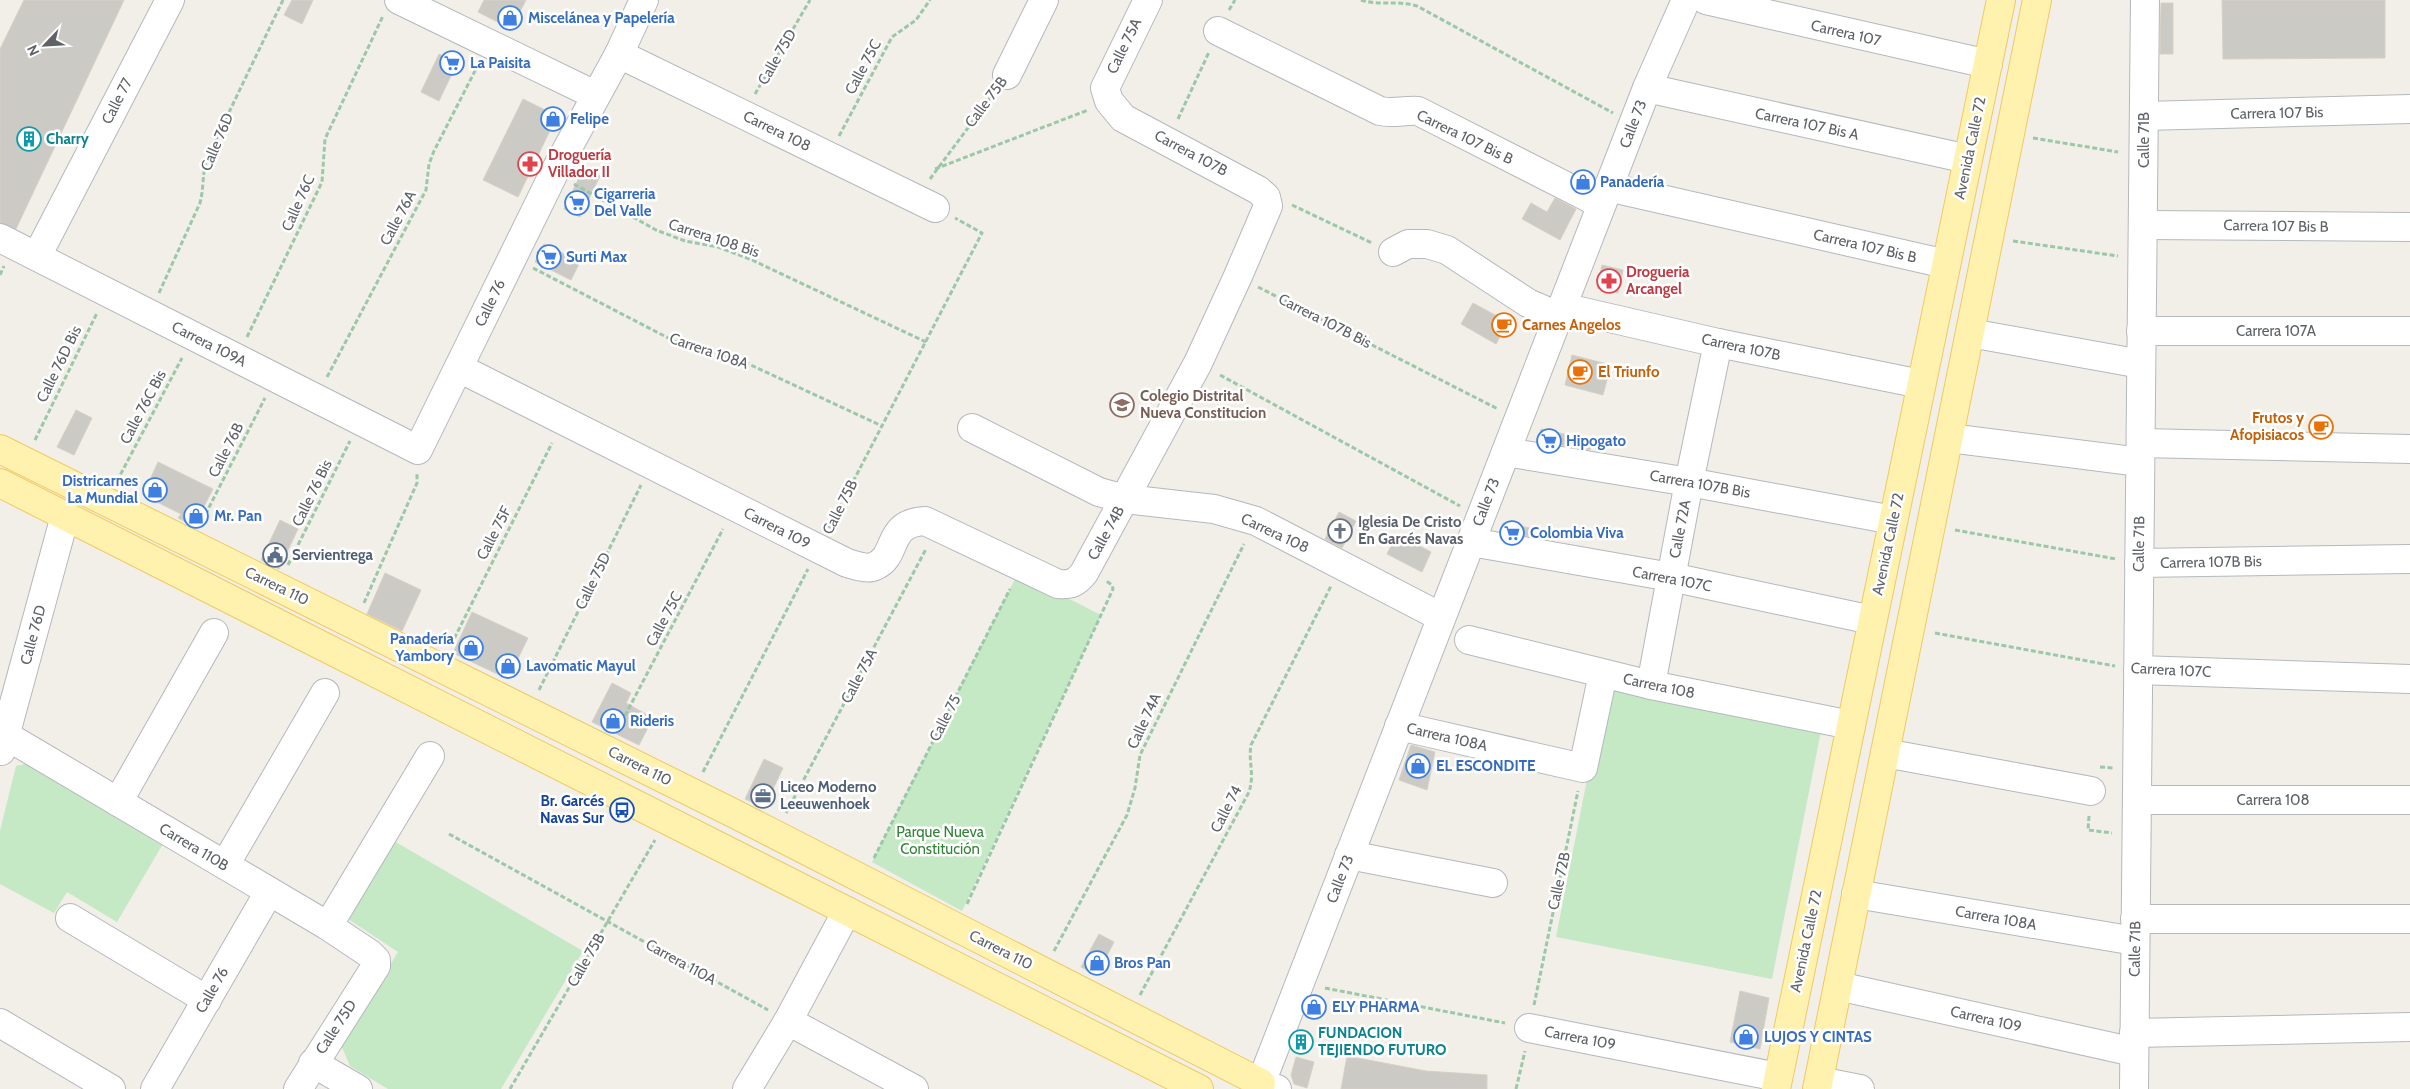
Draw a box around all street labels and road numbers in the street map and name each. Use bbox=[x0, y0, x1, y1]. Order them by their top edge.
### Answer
street label: Calle 75A bbox=[1103, 15, 1145, 77]
street label: Carrera 107 bbox=[1809, 16, 1883, 50]
street label: Calle 75D bbox=[754, 26, 800, 88]
street label: Calle 75C bbox=[841, 37, 885, 97]
street label: Calle 75B bbox=[961, 73, 1011, 131]
street label: Calle 77 bbox=[98, 74, 136, 127]
street label: Avenida Calle 72 bbox=[1950, 95, 1990, 201]
street label: Calle 73 bbox=[1616, 97, 1650, 151]
street label: Carrera 107 Bis bbox=[2230, 103, 2324, 123]
street label: Carrera 107 Bis A bbox=[1753, 104, 1861, 144]
street label: Carrera 107 Bis B bbox=[1414, 106, 1516, 168]
street label: Carrera 108 bbox=[740, 107, 814, 155]
street label: Calle 76D bbox=[197, 110, 237, 174]
street label: Calle 71B bbox=[2135, 112, 2153, 168]
street label: Carrera 107B bbox=[1151, 126, 1231, 180]
street label: Calle 76C bbox=[278, 172, 318, 234]
street label: Calle 76A bbox=[376, 187, 420, 248]
street label: Carrera 108 Bis bbox=[666, 215, 762, 261]
street label: Carrera 107 Bis B bbox=[2223, 216, 2329, 236]
street label: Carrera 107 Bis B bbox=[1812, 225, 1918, 267]
street label: Calle 76 bbox=[471, 276, 509, 330]
street label: Carrera 107B Bis bbox=[1275, 290, 1375, 352]
street label: Carrera 109A bbox=[169, 318, 250, 371]
street label: Carrera 107A bbox=[2236, 322, 2317, 340]
street label: Calle 76D Bis bbox=[33, 323, 85, 405]
street label: Carrera 108A bbox=[667, 329, 752, 373]
street label: Carrera 107B bbox=[1700, 330, 1782, 364]
street label: Calle 76C Bis bbox=[116, 367, 170, 447]
street label: Calle 76B bbox=[205, 420, 247, 480]
street label: Calle 76 Bis bbox=[288, 457, 336, 529]
street label: Carrera 107B Bis bbox=[1648, 466, 1752, 502]
street label: Calle 73 bbox=[1469, 475, 1503, 529]
street label: Calle 75B bbox=[819, 477, 861, 537]
street label: Avenida Calle 72 bbox=[1868, 491, 1908, 597]
street label: Calle 72A bbox=[1666, 498, 1695, 560]
street label: Calle 75F bbox=[473, 503, 515, 563]
street label: Calle 74B bbox=[1084, 503, 1128, 563]
street label: Carrera 109 bbox=[741, 504, 813, 552]
street label: Carrera 108 bbox=[1238, 509, 1312, 557]
street label: Calle 71B bbox=[2130, 516, 2148, 572]
street label: Calle 75D bbox=[572, 550, 615, 612]
street label: Carrera 107B Bis bbox=[2160, 552, 2262, 572]
street label: Carrera 107C bbox=[1631, 562, 1713, 596]
street label: Carrera 110 bbox=[242, 563, 312, 609]
street label: Calle 75C bbox=[642, 589, 686, 649]
street label: Calle 76D bbox=[16, 603, 50, 667]
street label: Calle 75A bbox=[837, 645, 881, 706]
street label: Carrera 107C bbox=[2130, 659, 2212, 681]
street label: Carrera 108 bbox=[1621, 670, 1697, 702]
street label: Calle 74A bbox=[1123, 690, 1165, 752]
street label: Calle 75 bbox=[926, 692, 964, 744]
street label: Carrera 108A bbox=[1405, 719, 1490, 755]
street label: Carrera 110 bbox=[605, 742, 675, 790]
street label: Calle 74 bbox=[1207, 782, 1246, 835]
street label: Carrera 108 bbox=[2236, 791, 2310, 809]
street label: Carrera 110B bbox=[156, 819, 232, 875]
street label: Calle 72B bbox=[1544, 850, 1574, 912]
street label: Calle 73 bbox=[1323, 852, 1357, 906]
street label: Avenida Calle 72 bbox=[1786, 888, 1826, 994]
street label: Carrera 108A bbox=[1954, 902, 2039, 934]
street label: Calle 71B bbox=[2126, 921, 2144, 977]
street label: Carrera 110 bbox=[966, 926, 1036, 974]
street label: Calle 75B bbox=[563, 930, 609, 990]
street label: Carrera 110A bbox=[643, 935, 720, 989]
street label: Calle 76 bbox=[192, 964, 232, 1016]
street label: Calle 75D bbox=[312, 996, 360, 1058]
street label: Carrera 109 bbox=[1949, 1002, 2023, 1036]
street label: Carrera 109 bbox=[1543, 1022, 1617, 1054]

